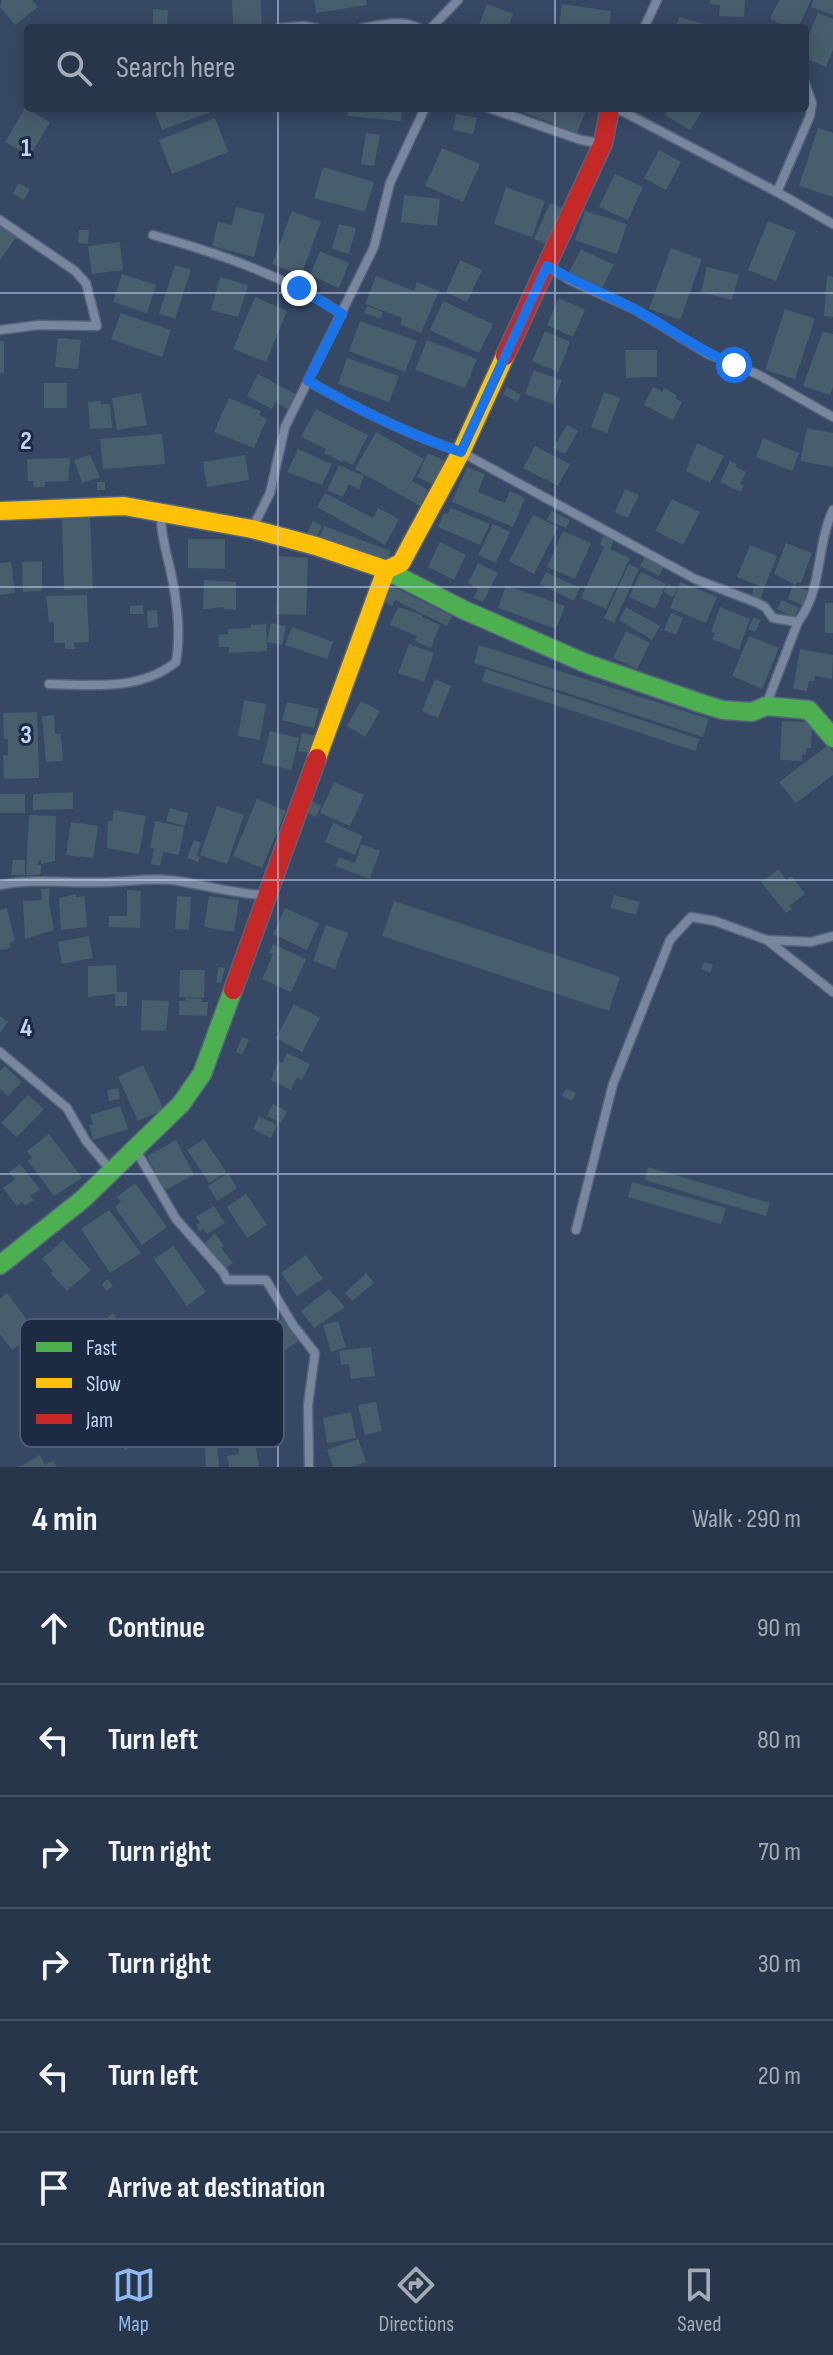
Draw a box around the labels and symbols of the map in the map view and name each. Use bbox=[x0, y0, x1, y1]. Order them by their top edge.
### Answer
text: 1 bbox=[21, 133, 31, 164]
route end bbox=[281, 270, 317, 306]
route start bbox=[716, 347, 752, 383]
text: 2 bbox=[20, 426, 32, 457]
text: 3 bbox=[20, 720, 32, 751]
text: 4 bbox=[20, 1013, 32, 1044]
legend bbox=[20, 1319, 284, 1447]
text: Fast bbox=[86, 1335, 117, 1362]
text: Slow bbox=[86, 1371, 121, 1398]
text: Jam bbox=[85, 1407, 113, 1434]

